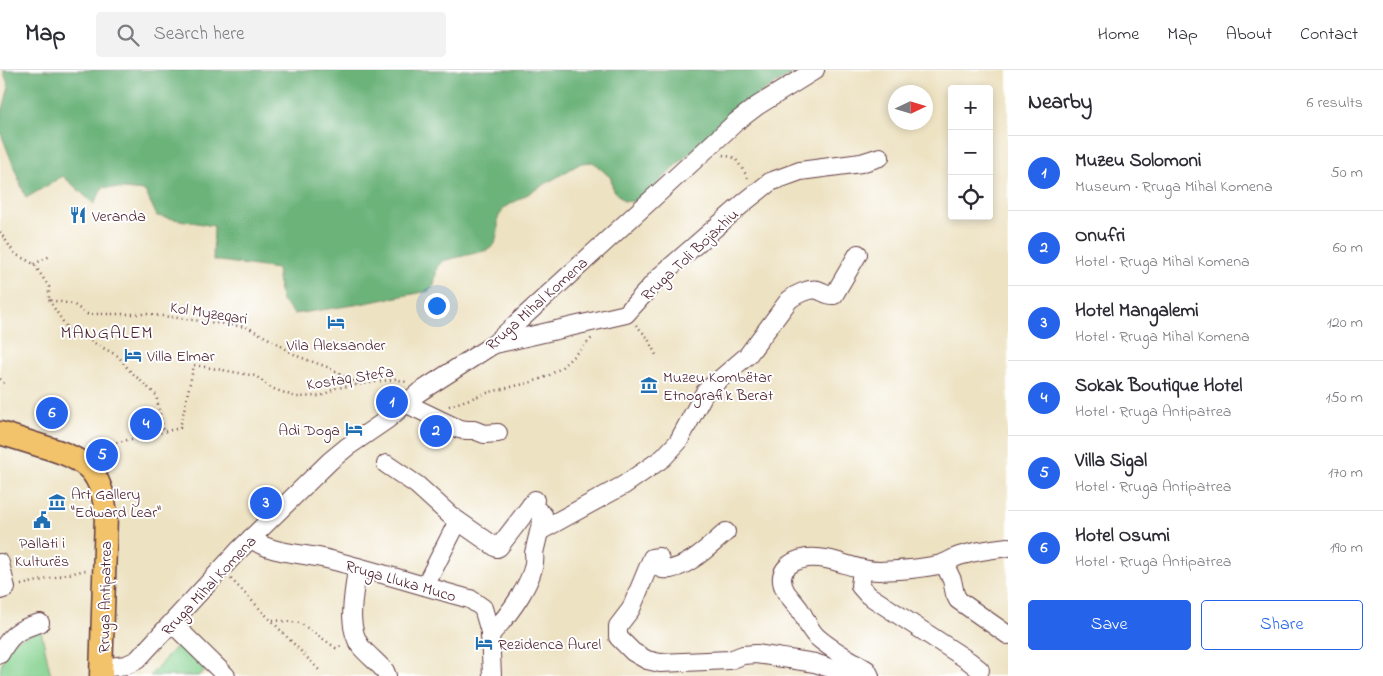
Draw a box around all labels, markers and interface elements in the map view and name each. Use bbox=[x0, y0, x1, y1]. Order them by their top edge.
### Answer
search box bbox=[96, 12, 446, 57]
text: Map bbox=[25, 17, 66, 52]
icon: search bbox=[114, 21, 142, 49]
text: Search here bbox=[154, 21, 245, 48]
text: Home bbox=[1098, 22, 1139, 48]
text: Map bbox=[1167, 22, 1198, 48]
text: About bbox=[1226, 22, 1272, 48]
text: Contact bbox=[1300, 22, 1358, 48]
north arrow bbox=[888, 85, 933, 130]
map controls bbox=[948, 85, 993, 220]
button: + bbox=[948, 85, 993, 130]
text: Nearby bbox=[1028, 88, 1092, 118]
text: 6 results bbox=[1306, 91, 1363, 115]
button: − bbox=[948, 130, 993, 175]
text: Muzeu Solomoni bbox=[1075, 148, 1201, 175]
text: 1 bbox=[1041, 161, 1047, 185]
text: 50 m bbox=[1331, 161, 1363, 185]
button: locate bbox=[948, 175, 993, 220]
text: Museum · Rruga Mihal Komena bbox=[1075, 175, 1273, 199]
street label: Rruga Toli Bojaxhiu bbox=[636, 204, 745, 307]
restaurant icon: Veranda bbox=[68, 205, 88, 225]
place label: Veranda bbox=[91, 205, 146, 229]
text: Onufri bbox=[1075, 223, 1125, 250]
text: 2 bbox=[1040, 236, 1048, 260]
text: 60 m bbox=[1333, 236, 1363, 260]
text: Hotel · Rruga Mihal Komena bbox=[1075, 250, 1250, 274]
street label: Rruga Mihal Komena bbox=[481, 252, 594, 357]
your location bbox=[424, 293, 450, 319]
street label: Kol Myzeqari bbox=[168, 296, 249, 332]
text: Hotel Mangalemi bbox=[1075, 298, 1199, 325]
text: 3 bbox=[1041, 311, 1047, 335]
text: 120 m bbox=[1327, 311, 1363, 335]
hotel icon: Vila Aleksander bbox=[326, 312, 346, 332]
district label: MANGALEM bbox=[60, 321, 154, 347]
text: Hotel · Rruga Mihal Komena bbox=[1075, 325, 1250, 349]
place label: Vila Aleksander bbox=[285, 334, 386, 358]
hotel icon: Villa Elmar bbox=[123, 345, 143, 365]
place label: Villa Elmar bbox=[146, 345, 215, 369]
street label: Kostaq Stefa bbox=[305, 360, 396, 398]
place label: Muzeu Kombëtar Etnografik Berat bbox=[663, 366, 774, 408]
text: Sokak Boutique Hotel bbox=[1075, 373, 1242, 400]
museum icon: Muzeu Kombëtar Etnografik Berat bbox=[639, 375, 659, 395]
pin: 1 bbox=[376, 383, 408, 421]
text: 4 bbox=[1041, 386, 1047, 410]
text: 150 m bbox=[1325, 386, 1363, 410]
pin: 6 bbox=[36, 394, 68, 432]
text: Hotel · Rruga Antipatrea bbox=[1075, 400, 1232, 424]
pin: 4 bbox=[130, 405, 162, 443]
pin: 2 bbox=[420, 412, 452, 450]
place label: Adi Doga bbox=[278, 419, 340, 443]
hotel icon: Adi Doga bbox=[344, 419, 364, 439]
pin: 5 bbox=[86, 436, 118, 474]
text: Villa Sigal bbox=[1075, 448, 1147, 475]
text: 5 bbox=[1039, 461, 1049, 485]
text: 170 m bbox=[1328, 461, 1363, 485]
text: Hotel · Rruga Antipatrea bbox=[1075, 475, 1232, 499]
place label: Art Gallery "Edward Lear" bbox=[71, 483, 161, 525]
pin: 3 bbox=[250, 484, 282, 522]
museum icon: Art Gallery "Edward Lear" bbox=[47, 492, 67, 512]
public building icon: Pallati i Kulturës bbox=[32, 510, 52, 530]
text: Hotel Osumi bbox=[1075, 523, 1170, 550]
street label: Rruga Mihal Komena bbox=[156, 530, 263, 642]
place label: Pallati i Kulturës bbox=[15, 532, 69, 574]
text: 6 bbox=[1040, 536, 1048, 560]
text: 190 m bbox=[1330, 536, 1363, 560]
street label: Rruga Antipatrea bbox=[93, 541, 119, 653]
text: Hotel · Rruga Antipatrea bbox=[1075, 550, 1232, 574]
street label: Rruga Lluka Muco bbox=[342, 555, 459, 609]
button: Save bbox=[1028, 600, 1191, 650]
button: Share bbox=[1201, 600, 1363, 650]
hotel icon: Rezidenca Aurel bbox=[474, 633, 494, 653]
place label: Rezidenca Aurel bbox=[498, 633, 601, 657]

